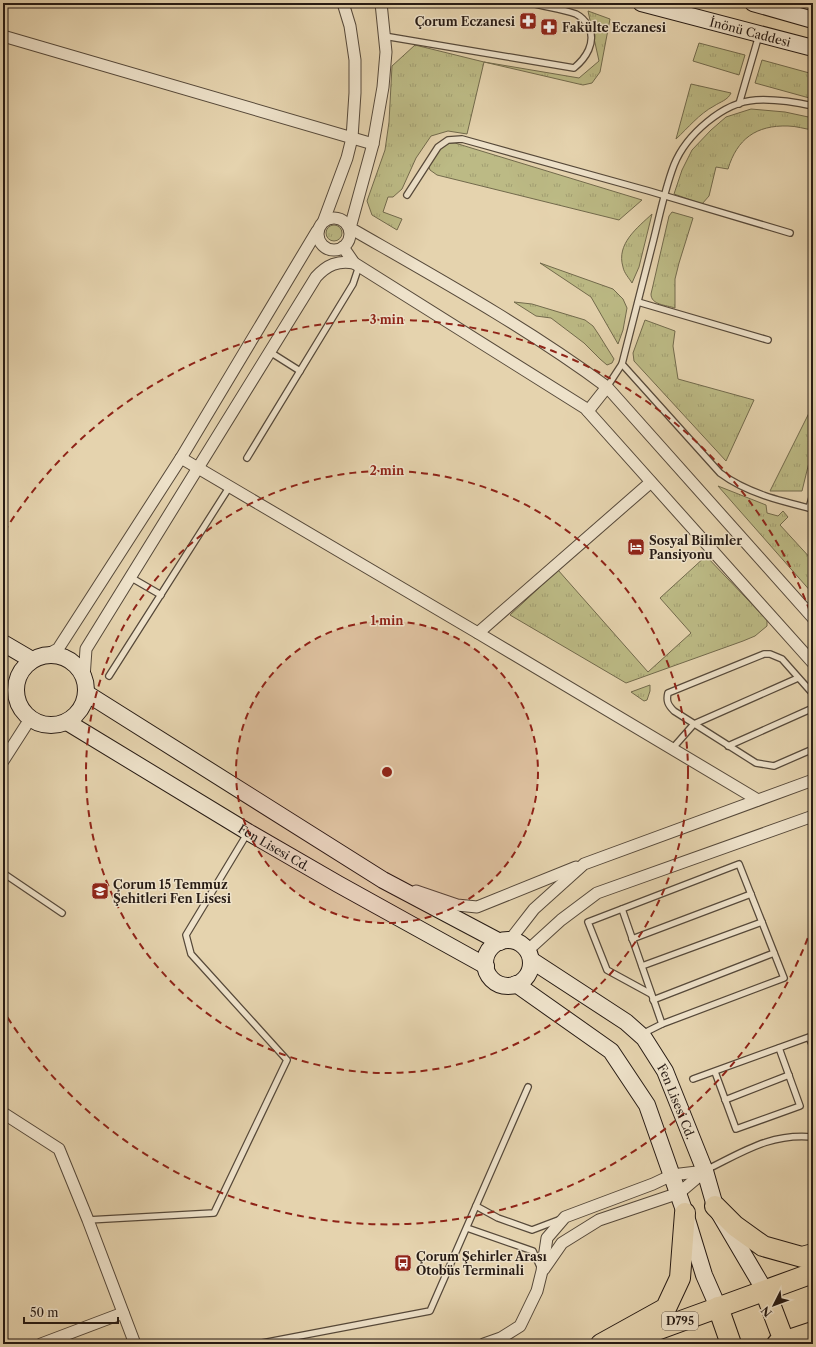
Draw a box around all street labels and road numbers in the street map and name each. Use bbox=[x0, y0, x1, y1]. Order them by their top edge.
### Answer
street label: İnönü Caddesi bbox=[708, 13, 793, 49]
street label: Fen Lisesi Cd. bbox=[236, 820, 313, 874]
street label: Fen Lisesi Cd. bbox=[655, 1061, 699, 1141]
road number: D795 bbox=[662, 1312, 698, 1330]

